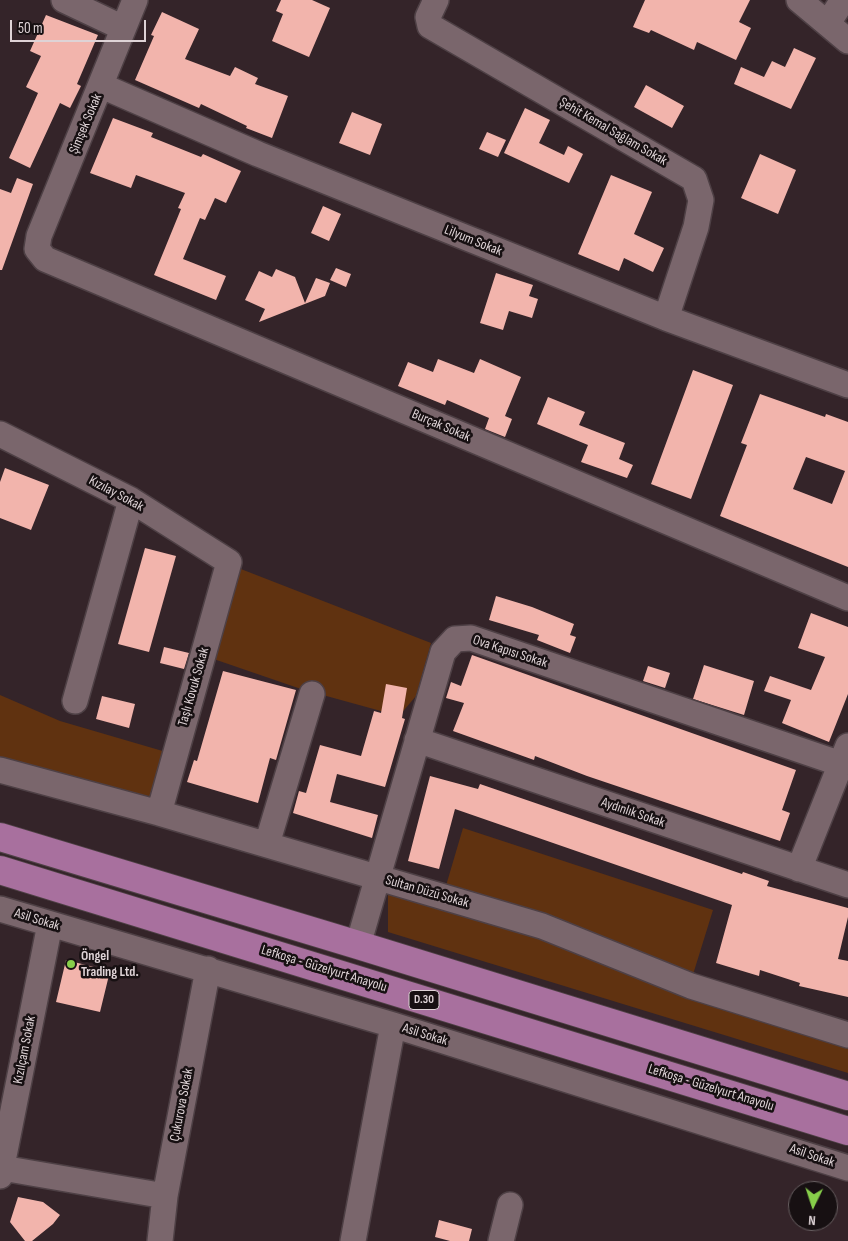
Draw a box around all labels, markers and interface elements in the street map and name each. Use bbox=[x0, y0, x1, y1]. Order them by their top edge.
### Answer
scale bar bbox=[12, 10, 149, 42]
text: 50 m bbox=[18, 19, 43, 38]
street label: Şimşek Sokak bbox=[66, 91, 106, 157]
street label: Şehit Kemal Sağlam Sokak bbox=[556, 94, 670, 170]
street label: Lilyum Sokak bbox=[442, 222, 504, 260]
street label: Burçak Sokak bbox=[409, 406, 473, 446]
street label: Kızılay Sokak bbox=[86, 473, 146, 515]
street label: Ova Kapısı Sokak bbox=[471, 632, 549, 672]
street label: Taşlı Kovuk Sokak bbox=[175, 646, 213, 728]
street label: Aydınlık Sokak bbox=[599, 794, 667, 832]
street label: Sultan Düzü Sokak bbox=[383, 872, 471, 912]
street label: Asil Sokak bbox=[12, 905, 62, 935]
street label: Lefkoşa - Güzelyurt Anayolu bbox=[259, 942, 389, 996]
place label: Öngel Trading Ltd. bbox=[81, 948, 139, 980]
marker: Öngel Trading Ltd. bbox=[65, 958, 77, 970]
road number: D.30 bbox=[409, 990, 439, 1010]
street label: Kızılçam Sokak bbox=[10, 1015, 40, 1085]
street label: Asil Sokak bbox=[400, 1020, 450, 1050]
street label: Lefkoşa - Güzelyurt Anayolu bbox=[646, 1061, 776, 1115]
street label: Çukurova Sokak bbox=[167, 1067, 197, 1143]
street label: Asil Sokak bbox=[787, 1141, 837, 1171]
north arrow bbox=[788, 1181, 838, 1231]
text: N bbox=[808, 1212, 816, 1229]

